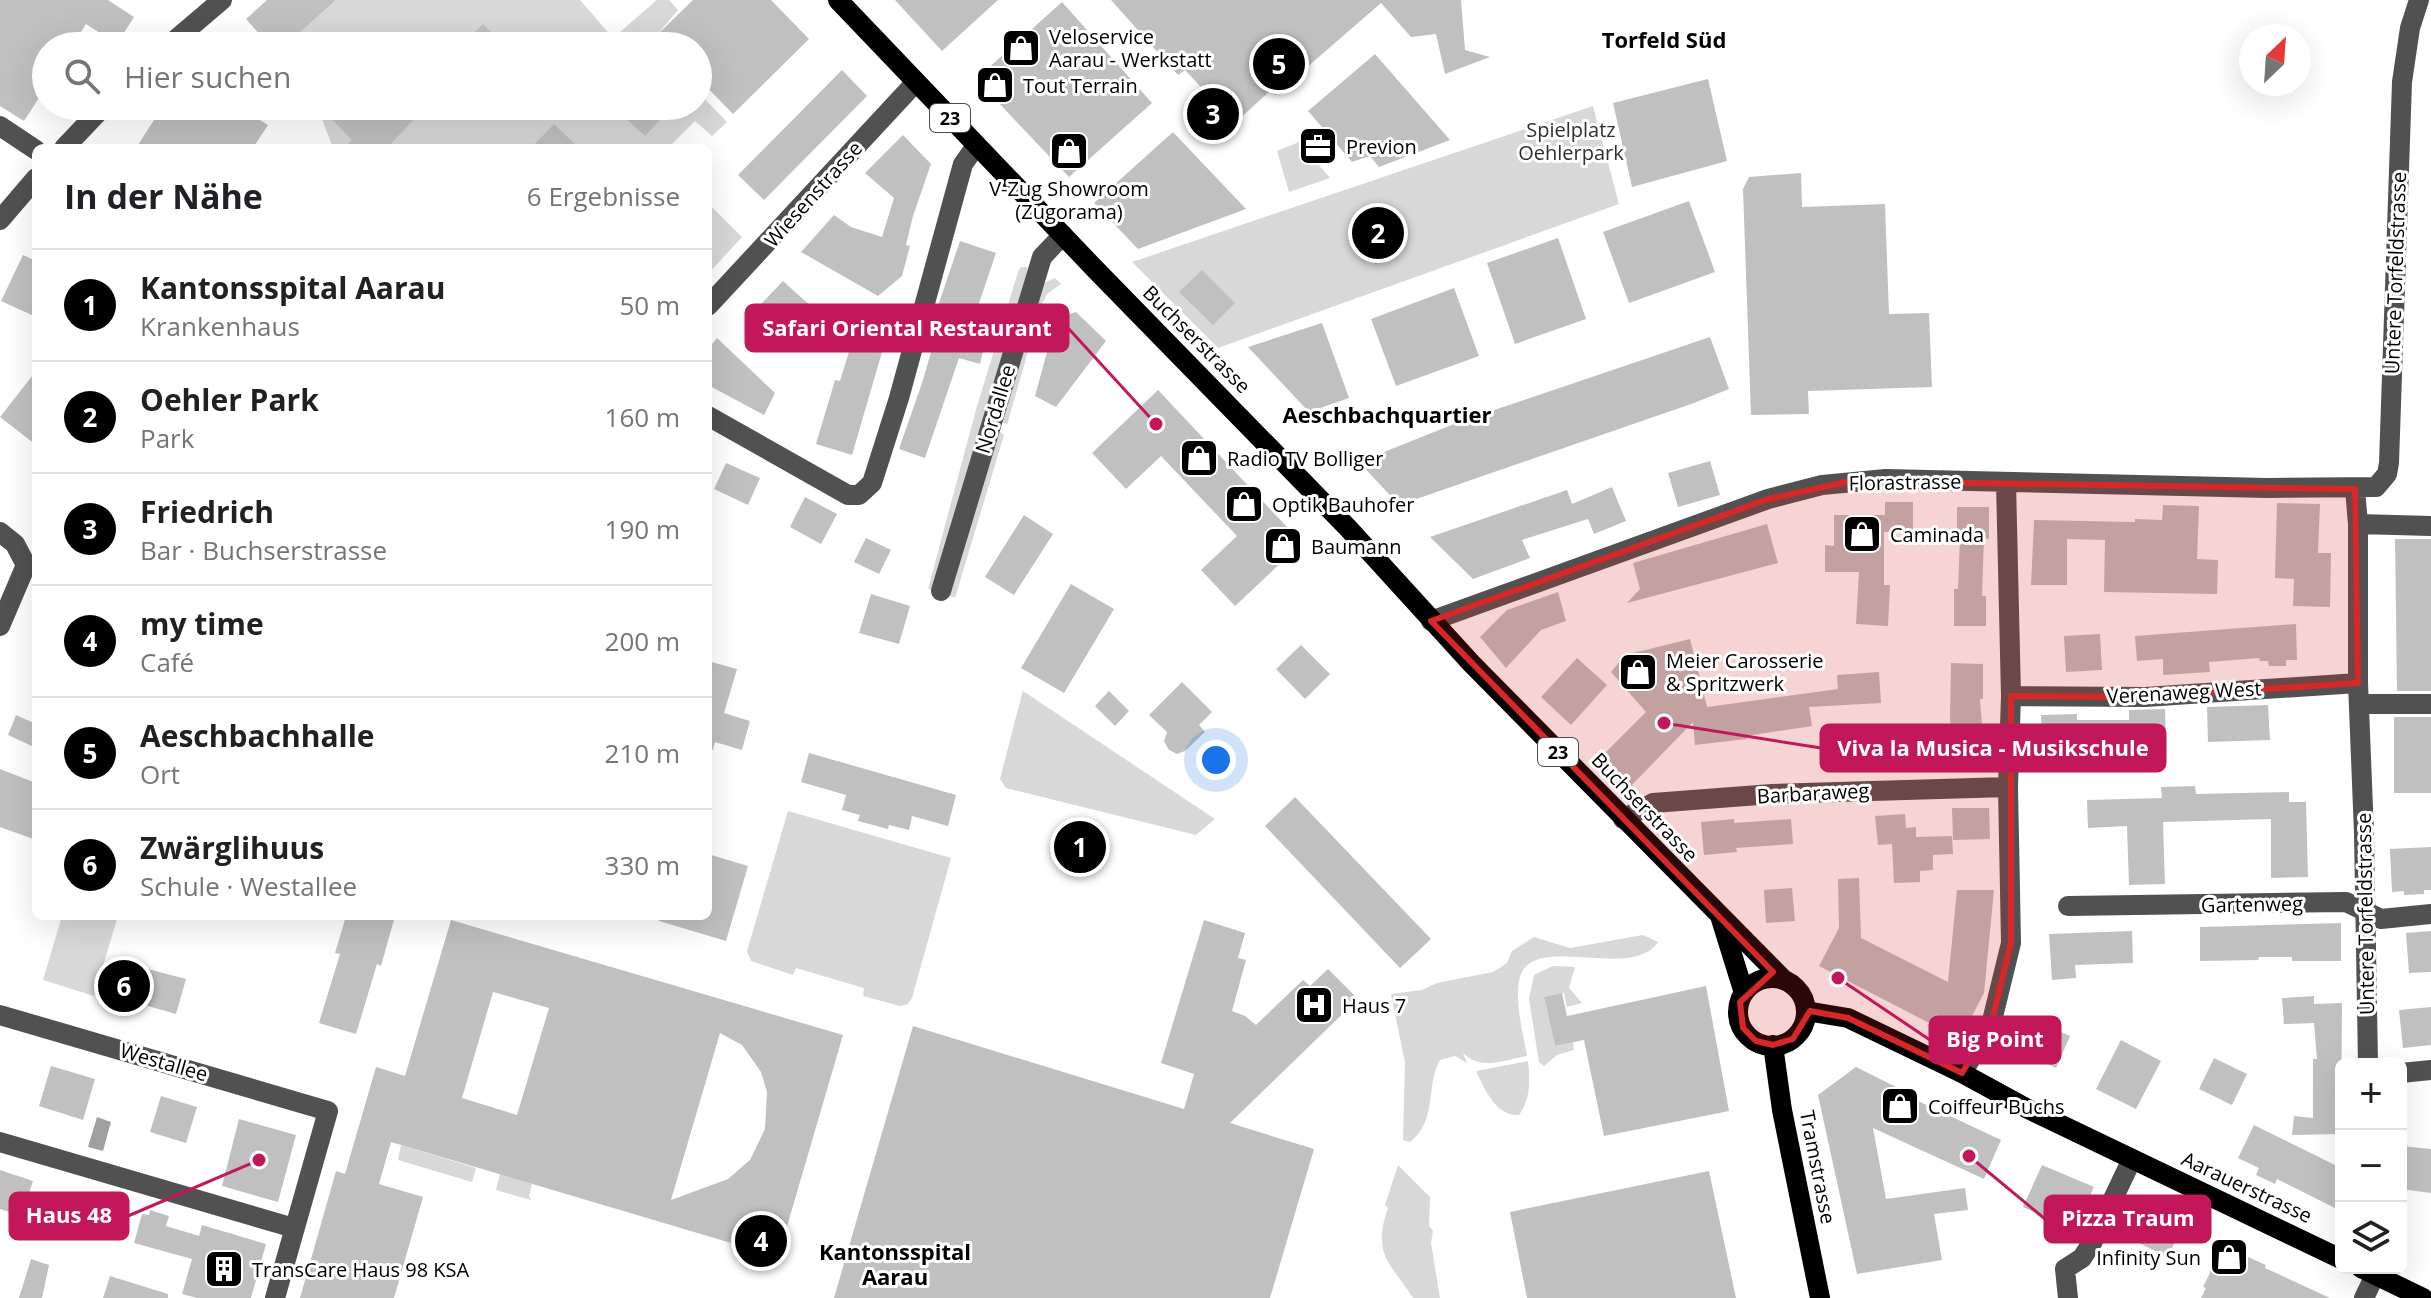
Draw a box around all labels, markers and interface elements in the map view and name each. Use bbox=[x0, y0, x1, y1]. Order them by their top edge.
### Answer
place label: Veloservice Aarau - Werkstatt bbox=[1049, 23, 1212, 73]
district label: Torfeld Süd bbox=[1602, 24, 1726, 54]
north arrow bbox=[2239, 24, 2311, 96]
shop icon: Veloservice Aarau - Werkstatt bbox=[1000, 27, 1042, 69]
search box bbox=[32, 32, 712, 120]
pin: 5 bbox=[1253, 34, 1305, 94]
icon: search bbox=[60, 54, 104, 98]
text: Hier suchen bbox=[124, 56, 291, 97]
shop icon: Tout Terrain bbox=[974, 64, 1016, 106]
place label: Tout Terrain bbox=[1023, 72, 1138, 99]
pin: 3 bbox=[1187, 84, 1239, 144]
road number: 23 bbox=[930, 104, 970, 132]
park label: Spielplatz Oehlerpark bbox=[1518, 116, 1624, 166]
office icon: Previon bbox=[1297, 125, 1339, 167]
shop icon: V-Zug Showroom (Zugorama) bbox=[1048, 130, 1090, 172]
place label: Previon bbox=[1346, 133, 1417, 160]
street label: Wiesenstrasse bbox=[758, 135, 868, 253]
street label: Untere Torfeldstrasse bbox=[2378, 171, 2412, 375]
text: In der Nähe bbox=[64, 173, 263, 219]
place label: V-Zug Showroom (Zugorama) bbox=[989, 175, 1149, 225]
text: 6 Ergebnisse bbox=[527, 178, 680, 214]
pin: 2 bbox=[1352, 203, 1404, 263]
text: Kantonsspital Aarau bbox=[140, 267, 445, 308]
street label: Buchserstrasse bbox=[1137, 279, 1257, 399]
text: 1 bbox=[83, 287, 97, 323]
text: 50 m bbox=[619, 287, 680, 323]
callout: Safari Oriental Restaurant bbox=[746, 305, 1068, 351]
text: Krankenhaus bbox=[140, 308, 300, 344]
text: Safari Oriental Restaurant bbox=[762, 312, 1052, 342]
street label: Nordallee bbox=[969, 361, 1021, 457]
text: Oehler Park bbox=[140, 379, 319, 420]
text: 2 bbox=[83, 399, 97, 435]
text: 160 m bbox=[605, 399, 680, 435]
district label: Aeschbachquartier bbox=[1283, 399, 1491, 429]
text: Park bbox=[140, 420, 194, 456]
shop icon: Radio TV Bolliger bbox=[1178, 437, 1220, 479]
place label: Radio TV Bolliger bbox=[1227, 445, 1383, 472]
street label: Florastrasse bbox=[1848, 468, 1962, 496]
shop icon: Optik Bauhofer bbox=[1223, 483, 1265, 525]
text: Friedrich bbox=[140, 491, 274, 532]
place label: Optik Bauhofer bbox=[1272, 491, 1414, 518]
text: 3 bbox=[83, 511, 97, 547]
text: 190 m bbox=[605, 511, 680, 547]
shop icon: Caminada bbox=[1841, 513, 1883, 555]
place label: Caminada bbox=[1890, 521, 1984, 548]
shop icon: Baumann bbox=[1262, 525, 1304, 567]
text: Bar · Buchserstrasse bbox=[140, 532, 387, 568]
place label: Baumann bbox=[1311, 533, 1401, 560]
text: my time bbox=[140, 603, 264, 644]
text: 4 bbox=[83, 623, 97, 659]
text: 200 m bbox=[605, 623, 680, 659]
text: Café bbox=[140, 644, 194, 680]
place label: Meier Carosserie & Spritzwerk bbox=[1666, 647, 1824, 697]
shop icon: Meier Carosserie & Spritzwerk bbox=[1617, 651, 1659, 693]
street label: Verenaweg West bbox=[2106, 674, 2262, 710]
text: Aeschbachhalle bbox=[140, 715, 375, 756]
callout: Viva la Musica - Musikschule bbox=[1821, 725, 2165, 771]
text: Viva la Musica - Musikschule bbox=[1837, 732, 2149, 762]
text: 5 bbox=[83, 735, 97, 771]
text: 210 m bbox=[605, 735, 680, 771]
road number: 23 bbox=[1538, 738, 1578, 766]
your location bbox=[1196, 740, 1236, 780]
street label: Buchserstrasse bbox=[1586, 746, 1704, 868]
text: Ort bbox=[140, 756, 180, 792]
street label: Barbaraweg bbox=[1756, 777, 1870, 809]
street label: Untere Torfeldstrasse bbox=[2350, 813, 2380, 1015]
pin: 1 bbox=[1054, 817, 1106, 877]
text: Zwärglihuus bbox=[140, 827, 324, 868]
text: 6 bbox=[83, 847, 97, 883]
text: 330 m bbox=[605, 847, 680, 883]
text: Schule · Westallee bbox=[140, 868, 357, 904]
street label: Gartenweg bbox=[2201, 890, 2303, 918]
pin: 6 bbox=[98, 956, 150, 1016]
hospital icon: Haus 7 bbox=[1293, 984, 1335, 1026]
place label: Haus 7 bbox=[1342, 992, 1406, 1019]
callout: Big Point bbox=[1930, 1017, 2060, 1063]
text: Big Point bbox=[1946, 1023, 2044, 1053]
street label: Westallee bbox=[117, 1037, 211, 1087]
map controls bbox=[2335, 1058, 2407, 1274]
button: + bbox=[2335, 1058, 2407, 1130]
shop icon: Coiffeur Buchs bbox=[1879, 1085, 1921, 1127]
place label: Coiffeur Buchs bbox=[1928, 1093, 2065, 1120]
street label: Tramstrasse bbox=[1794, 1108, 1842, 1226]
button: − bbox=[2335, 1130, 2407, 1202]
street label: Aarauerstrasse bbox=[2177, 1145, 2317, 1229]
callout: Haus 48 bbox=[10, 1193, 128, 1239]
callout: Pizza Traum bbox=[2045, 1196, 2210, 1242]
text: Haus 48 bbox=[26, 1199, 112, 1229]
text: Pizza Traum bbox=[2061, 1202, 2195, 1232]
button: layers bbox=[2335, 1202, 2407, 1274]
pin: 4 bbox=[735, 1211, 787, 1271]
district label: Kantonsspital Aarau bbox=[819, 1236, 971, 1291]
shop icon: Infinity Sun bbox=[2208, 1236, 2250, 1278]
place label: Infinity Sun bbox=[2096, 1244, 2201, 1271]
building icon: TransCare Haus 98 KSA bbox=[203, 1248, 245, 1290]
place label: TransCare Haus 98 KSA bbox=[252, 1256, 470, 1283]

